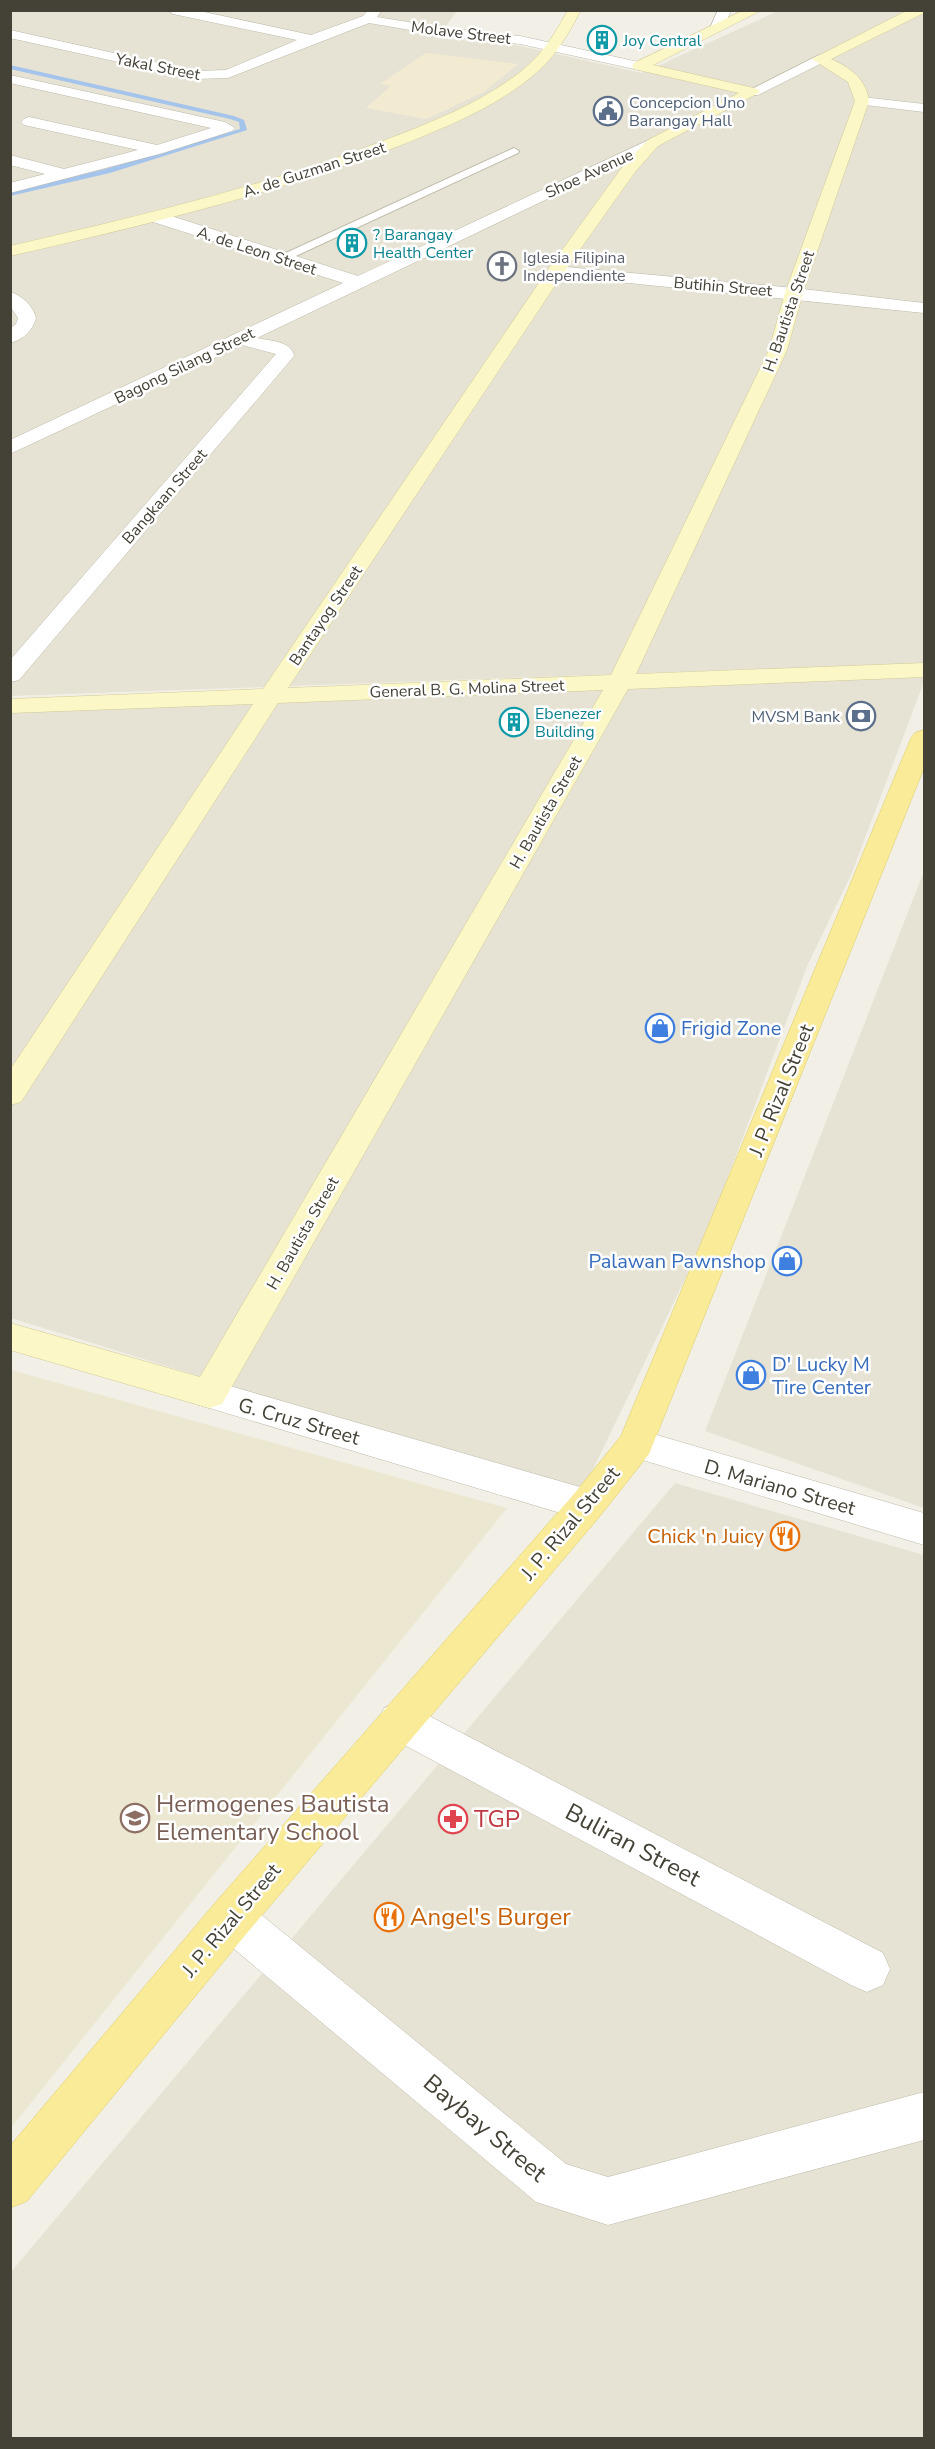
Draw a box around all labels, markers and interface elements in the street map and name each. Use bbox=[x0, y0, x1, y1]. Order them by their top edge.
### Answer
street label: Molave Street bbox=[410, 16, 512, 50]
building icon: Joy Central bbox=[586, 24, 618, 56]
place label: Joy Central bbox=[622, 30, 702, 52]
street label: Yakal Street bbox=[113, 48, 202, 86]
place label: Concepcion Uno Barangay Hall bbox=[629, 92, 745, 132]
public building icon: Concepcion Uno Barangay Hall bbox=[592, 95, 624, 127]
street label: A. de Guzman Street bbox=[240, 136, 389, 203]
street label: Shoe Avenue bbox=[542, 144, 637, 204]
street label: A. de Leon Street bbox=[194, 221, 320, 281]
place label: ? Barangay Health Center bbox=[373, 224, 473, 264]
building icon: ? Barangay Health Center bbox=[336, 227, 368, 259]
place label: Iglesia Filipina Independiente bbox=[523, 247, 626, 287]
street label: H. Bautista Street bbox=[758, 247, 820, 375]
church icon: Iglesia Filipina Independiente bbox=[486, 250, 518, 282]
street label: Butihin Street bbox=[673, 272, 773, 302]
street label: Bagong Silang Street bbox=[111, 322, 258, 409]
street label: Bangkaan Street bbox=[117, 444, 213, 549]
street label: Bantayog Street bbox=[284, 561, 368, 670]
street label: General B. G. Molina Street bbox=[369, 675, 565, 703]
bank icon: MVSM Bank bbox=[845, 700, 877, 732]
place label: Ebenezer Building bbox=[535, 703, 601, 743]
building icon: Ebenezer Building bbox=[498, 706, 530, 738]
place label: MVSM Bank bbox=[751, 706, 841, 728]
street label: H. Bautista Street bbox=[505, 752, 587, 873]
shop icon: Frigid Zone bbox=[644, 1012, 676, 1044]
place label: Frigid Zone bbox=[681, 1015, 781, 1042]
street label: J. P. Rizal Street bbox=[742, 1019, 821, 1161]
street label: H. Bautista Street bbox=[262, 1173, 344, 1294]
shop icon: Palawan Pawnshop bbox=[771, 1245, 803, 1277]
place label: Palawan Pawnshop bbox=[588, 1248, 766, 1275]
place label: D' Lucky M Tire Center bbox=[772, 1351, 871, 1401]
shop icon: D' Lucky M Tire Center bbox=[735, 1359, 767, 1391]
street label: G. Cruz Street bbox=[235, 1391, 364, 1452]
street label: D. Mariano Street bbox=[701, 1453, 860, 1522]
street label: J. P. Rizal Street bbox=[514, 1460, 627, 1587]
restaurant icon: Chick 'n Juicy bbox=[769, 1520, 801, 1552]
place label: Chick 'n Juicy bbox=[647, 1523, 765, 1550]
place label: Hermogenes Bautista Elementary School bbox=[156, 1788, 389, 1848]
street label: Buliran Street bbox=[560, 1796, 707, 1894]
school or university icon: Hermogenes Bautista Elementary School bbox=[119, 1802, 151, 1834]
pharmacy icon: TGP bbox=[437, 1803, 469, 1835]
place label: TGP bbox=[474, 1803, 520, 1835]
street label: J. P. Rizal Street bbox=[175, 1857, 288, 1984]
restaurant icon: Angel's Burger bbox=[373, 1901, 405, 1933]
place label: Angel's Burger bbox=[410, 1901, 571, 1933]
street label: Baybay Street bbox=[417, 2067, 554, 2189]

